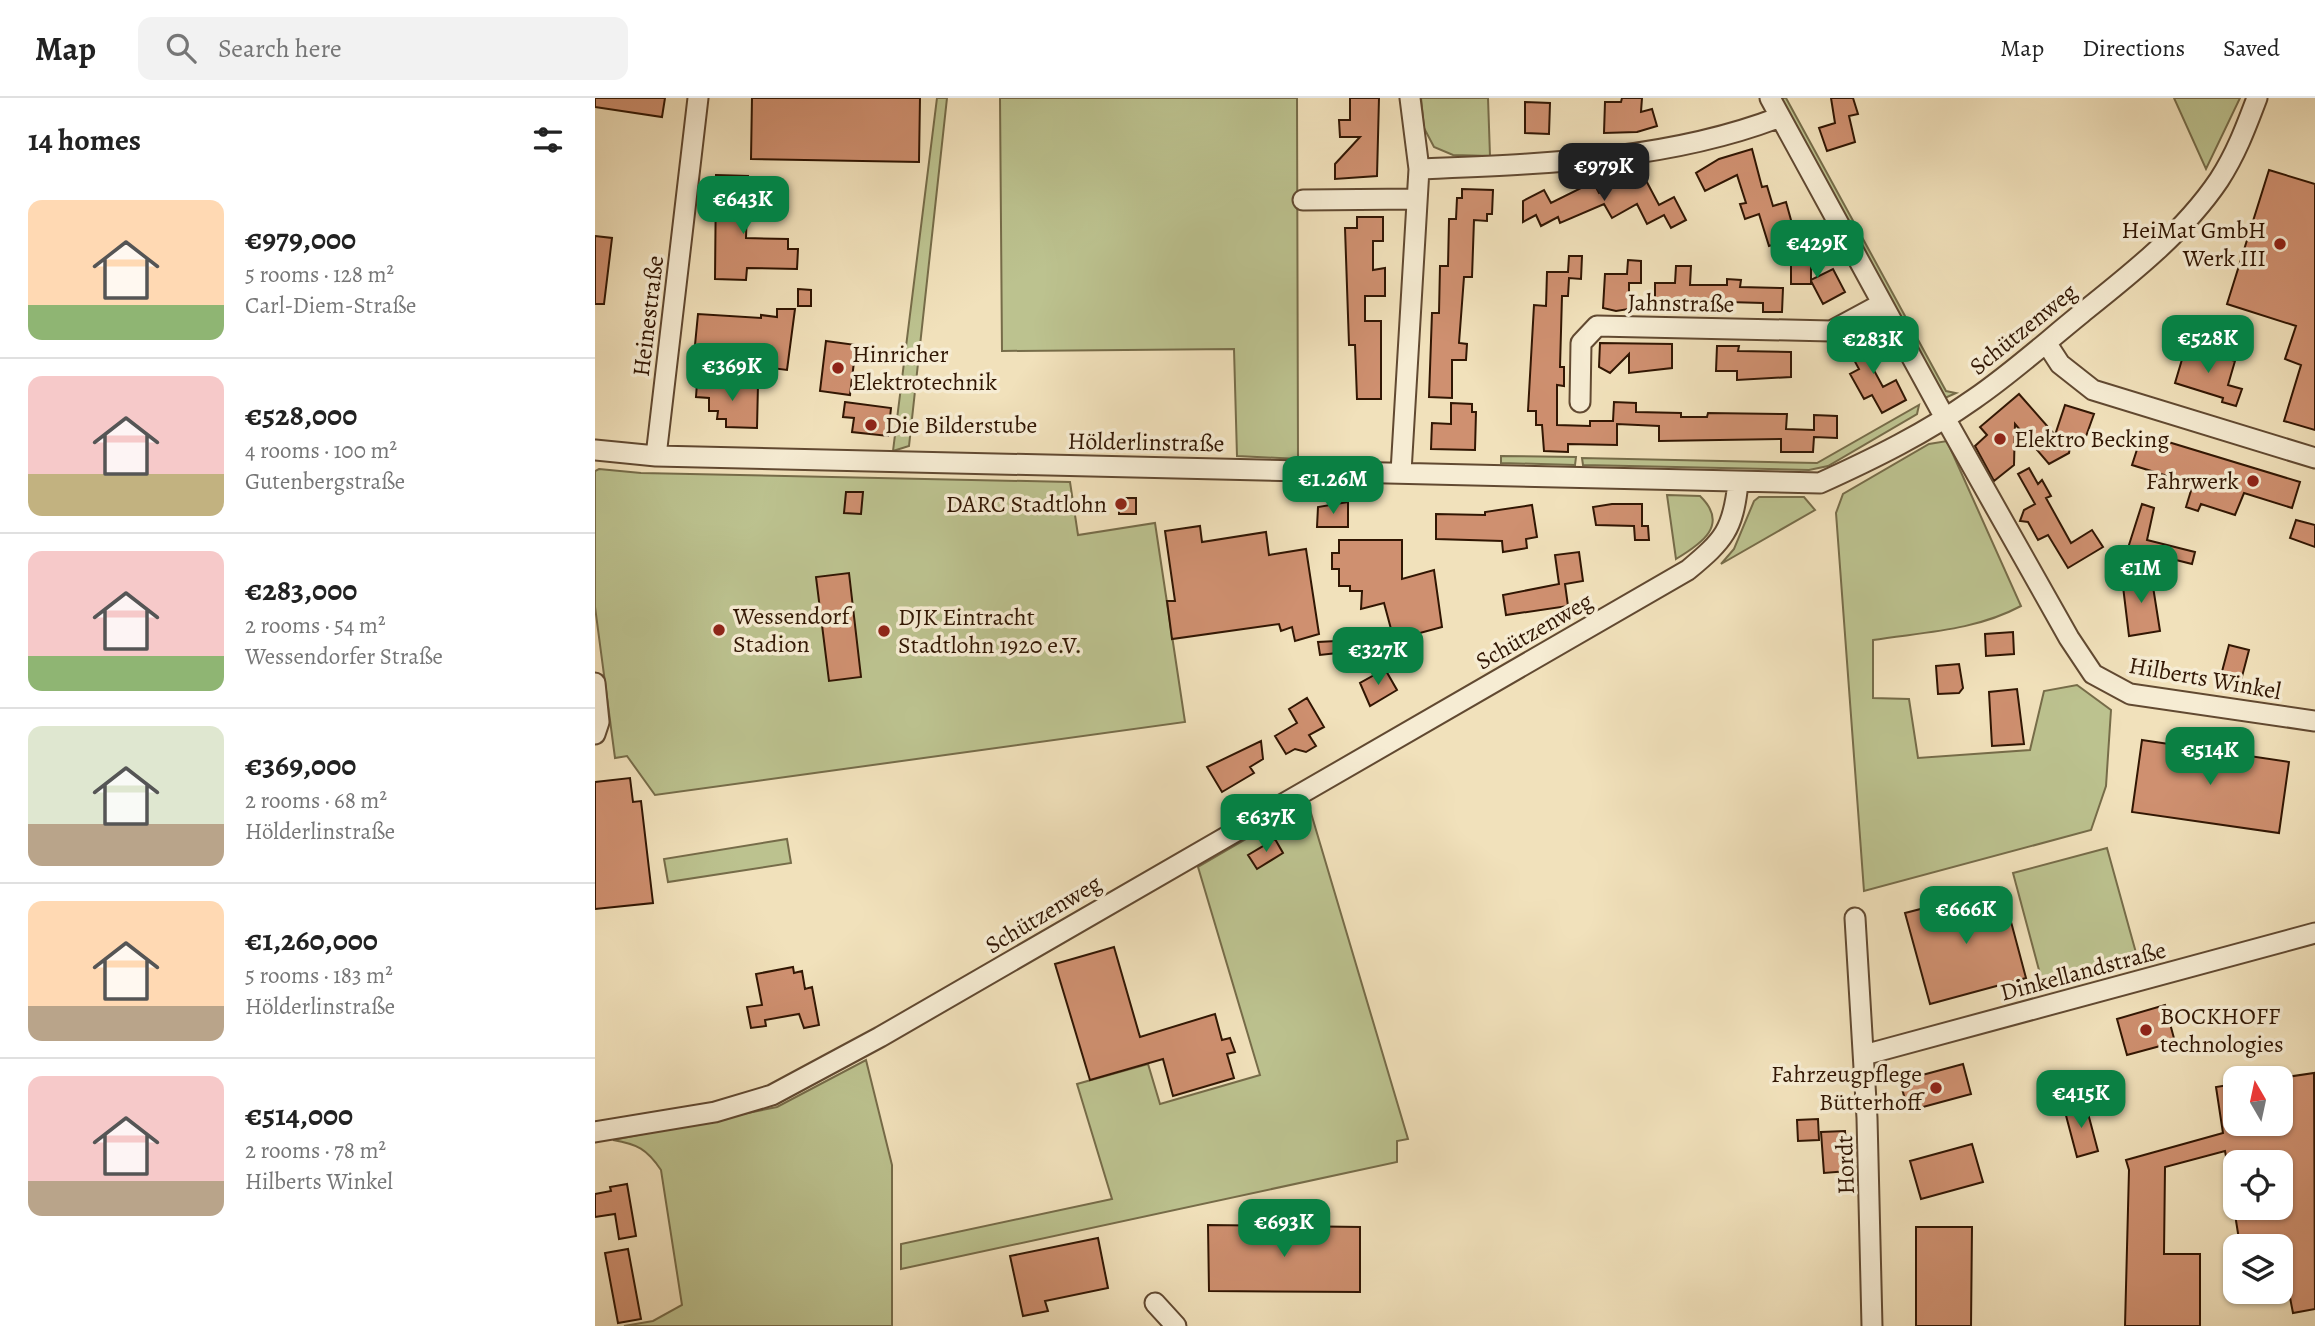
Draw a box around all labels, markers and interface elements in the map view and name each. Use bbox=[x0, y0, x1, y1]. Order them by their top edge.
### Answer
search box bbox=[138, 17, 628, 80]
text: Map bbox=[35, 26, 96, 71]
icon: search bbox=[162, 29, 200, 67]
text: Search here bbox=[218, 31, 342, 66]
text: Map bbox=[2000, 32, 2044, 64]
text: Directions bbox=[2082, 32, 2185, 64]
text: Saved bbox=[2223, 32, 2280, 64]
text: 14 homes bbox=[28, 120, 141, 160]
icon: filters bbox=[529, 121, 567, 159]
pin: €979K bbox=[1555, 144, 1653, 203]
text: €979K bbox=[1574, 150, 1634, 181]
pin: €643K bbox=[694, 176, 792, 236]
text: €643K bbox=[713, 183, 773, 214]
place label: HeiMat GmbH Werk III bbox=[2122, 214, 2266, 274]
text: €979,000 bbox=[245, 219, 356, 259]
pin: €429K bbox=[1768, 220, 1866, 280]
text: €429K bbox=[1787, 227, 1847, 258]
icon: home bbox=[84, 228, 168, 312]
marker: HeiMat GmbH Werk III bbox=[2272, 236, 2288, 252]
street label: Heinestraße bbox=[625, 254, 671, 378]
text: 5 rooms · 128 m² bbox=[245, 259, 394, 290]
street label: Schützenweg bbox=[1963, 276, 2083, 382]
street label: Jahnstraße bbox=[1627, 286, 1735, 320]
text: Carl-Diem-Straße bbox=[245, 290, 416, 321]
pin: €283K bbox=[1824, 316, 1922, 376]
pin: €528K bbox=[2159, 316, 2257, 375]
text: €528K bbox=[2178, 322, 2238, 353]
text: €283K bbox=[1843, 323, 1903, 354]
place label: Hinricher Elektrotechnik bbox=[852, 338, 997, 398]
pin: €369K bbox=[683, 344, 781, 403]
text: €369K bbox=[702, 350, 762, 381]
marker: Hinricher Elektrotechnik bbox=[830, 360, 846, 376]
text: €528,000 bbox=[245, 395, 357, 435]
icon: home bbox=[84, 404, 168, 488]
place label: Die Bilderstube bbox=[885, 409, 1037, 441]
marker: Die Bilderstube bbox=[863, 417, 879, 433]
place label: Elektro Becking bbox=[2014, 423, 2169, 455]
street label: Hölderlinstraße bbox=[1067, 425, 1225, 459]
marker: Elektro Becking bbox=[1992, 431, 2008, 447]
text: 4 rooms · 100 m² bbox=[245, 435, 397, 466]
pin: €1.26M bbox=[1276, 456, 1390, 516]
text: €1.26M bbox=[1299, 463, 1367, 494]
place label: Fahrwerk bbox=[2146, 465, 2239, 497]
text: Gutenbergstraße bbox=[245, 466, 405, 497]
marker: Fahrwerk bbox=[2245, 473, 2261, 489]
place label: DARC Stadtlohn bbox=[946, 488, 1107, 520]
marker: DARC Stadtlohn bbox=[1113, 496, 1129, 512]
pin: €1M bbox=[2107, 546, 2175, 605]
text: €1M bbox=[2121, 552, 2161, 583]
text: €283,000 bbox=[245, 570, 357, 610]
icon: home bbox=[84, 579, 168, 663]
street label: Schützenweg bbox=[1470, 585, 1598, 677]
place label: Wessendorf Stadion bbox=[732, 600, 853, 660]
place label: DJK Eintracht Stadtlohn 1920 e.V. bbox=[898, 601, 1082, 661]
text: 2 rooms · 54 m² bbox=[245, 610, 386, 641]
marker: Wessendorf Stadion bbox=[711, 622, 727, 638]
marker: DJK Eintracht Stadtlohn 1920 e.V. bbox=[876, 623, 892, 639]
pin: €327K bbox=[1329, 628, 1427, 687]
text: €327K bbox=[1348, 634, 1408, 665]
text: Wessendorfer Straße bbox=[245, 641, 443, 672]
street label: Hilberts Winkel bbox=[2126, 649, 2284, 707]
pin: €514K bbox=[2161, 728, 2259, 787]
text: €514K bbox=[2181, 734, 2239, 765]
text: €369,000 bbox=[245, 745, 356, 785]
icon: home bbox=[84, 754, 168, 838]
text: 2 rooms · 68 m² bbox=[245, 785, 387, 816]
pin: €637K bbox=[1217, 794, 1315, 854]
text: €637K bbox=[1237, 801, 1295, 832]
text: Hölderlinstraße bbox=[245, 816, 395, 847]
street label: Schützenweg bbox=[979, 867, 1107, 961]
pin: €666K bbox=[1917, 886, 2015, 946]
text: €666K bbox=[1936, 893, 1996, 924]
text: €1,260,000 bbox=[245, 920, 378, 960]
icon: home bbox=[84, 929, 168, 1013]
street label: Dinkellandstraße bbox=[1996, 933, 2170, 1009]
text: 5 rooms · 183 m² bbox=[245, 960, 393, 991]
text: Hölderlinstraße bbox=[245, 991, 395, 1022]
place label: BOCKHOFF technologies bbox=[2160, 1000, 2284, 1060]
marker: BOCKHOFF technologies bbox=[2138, 1022, 2154, 1038]
place label: Fahrzeugpflege Bütterhoff bbox=[1771, 1058, 1925, 1118]
north arrow bbox=[2223, 1066, 2293, 1136]
map controls bbox=[2223, 1066, 2293, 1304]
pin: €415K bbox=[2032, 1070, 2130, 1130]
text: €415K bbox=[2052, 1077, 2110, 1108]
marker: Fahrzeugpflege Bütterhoff bbox=[1928, 1080, 1944, 1096]
text: €514,000 bbox=[245, 1095, 353, 1135]
icon: home bbox=[84, 1104, 168, 1188]
text: 2 rooms · 78 m² bbox=[245, 1135, 386, 1166]
street label: Hordt bbox=[1828, 1135, 1862, 1195]
button: locate bbox=[2223, 1150, 2293, 1220]
text: Hilberts Winkel bbox=[245, 1166, 393, 1197]
pin: €693K bbox=[1235, 1200, 1333, 1259]
text: €693K bbox=[1254, 1206, 1314, 1237]
button: layers bbox=[2223, 1234, 2293, 1304]

